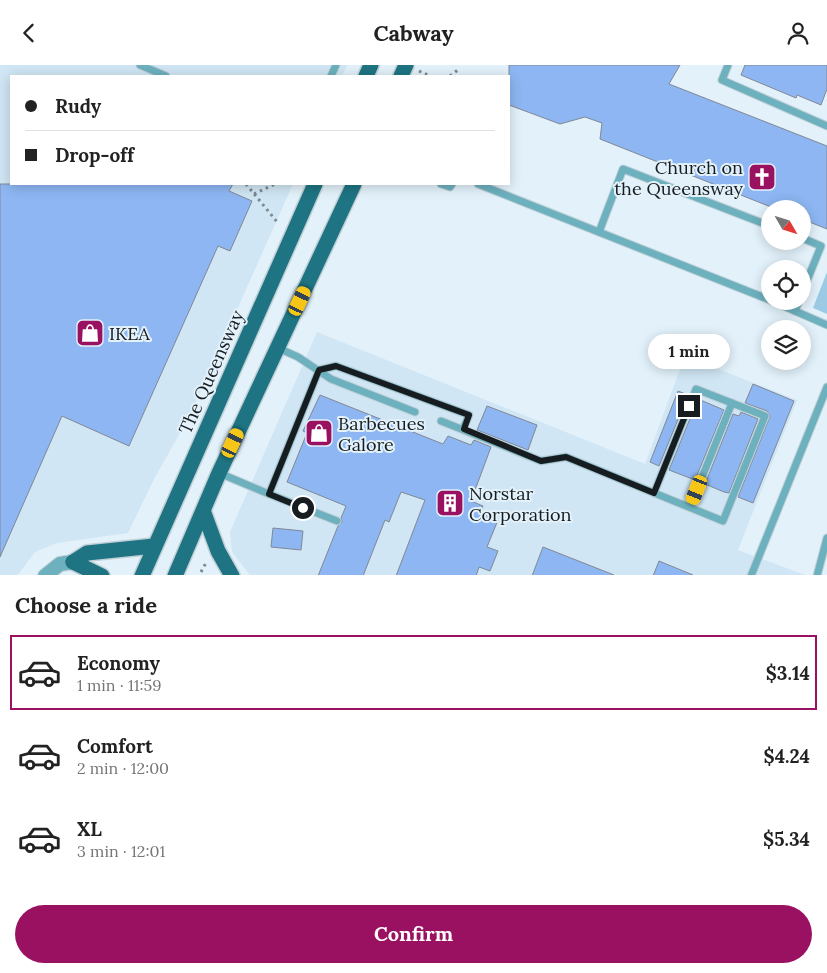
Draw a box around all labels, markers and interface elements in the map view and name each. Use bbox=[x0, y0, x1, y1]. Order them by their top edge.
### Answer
icon: back bbox=[15, 19, 43, 47]
text: Cabway bbox=[373, 19, 454, 47]
icon: person bbox=[784, 19, 812, 47]
text: Rudy bbox=[55, 94, 101, 118]
text: Drop-off bbox=[55, 143, 134, 167]
place label: Church on the Queensway bbox=[614, 156, 743, 200]
church icon: Church on the Queensway bbox=[747, 162, 777, 192]
north arrow bbox=[761, 200, 811, 250]
map controls bbox=[761, 200, 811, 370]
button: locate bbox=[761, 260, 811, 310]
car bbox=[286, 284, 313, 318]
street label: The Queensway bbox=[173, 306, 249, 438]
shop icon: IKEA bbox=[75, 318, 105, 348]
button: layers bbox=[761, 320, 811, 370]
place label: IKEA bbox=[109, 322, 151, 345]
callout: 1 min bbox=[648, 333, 730, 369]
text: 1 min bbox=[669, 341, 709, 361]
route end bbox=[678, 395, 700, 417]
place label: Barbecues Galore bbox=[338, 412, 425, 456]
shop icon: Barbecues Galore bbox=[304, 418, 334, 448]
car bbox=[219, 426, 246, 460]
car bbox=[684, 473, 709, 507]
place label: Norstar Corporation bbox=[469, 482, 572, 526]
building icon: Norstar Corporation bbox=[435, 488, 465, 518]
route start bbox=[292, 497, 314, 519]
text: Choose a ride bbox=[15, 591, 157, 619]
icon: car bbox=[17, 650, 62, 695]
text: Economy bbox=[77, 651, 160, 675]
text: $3.14 bbox=[766, 661, 810, 685]
text: 1 min · 11:59 bbox=[77, 675, 162, 695]
icon: car bbox=[17, 733, 62, 778]
text: Comfort bbox=[77, 734, 153, 758]
text: $4.24 bbox=[763, 744, 810, 768]
text: 2 min · 12:00 bbox=[77, 758, 169, 778]
icon: car bbox=[17, 816, 62, 861]
text: XL bbox=[77, 817, 102, 841]
text: $5.34 bbox=[763, 827, 810, 851]
text: 3 min · 12:01 bbox=[77, 841, 165, 861]
button: Confirm bbox=[15, 905, 812, 963]

